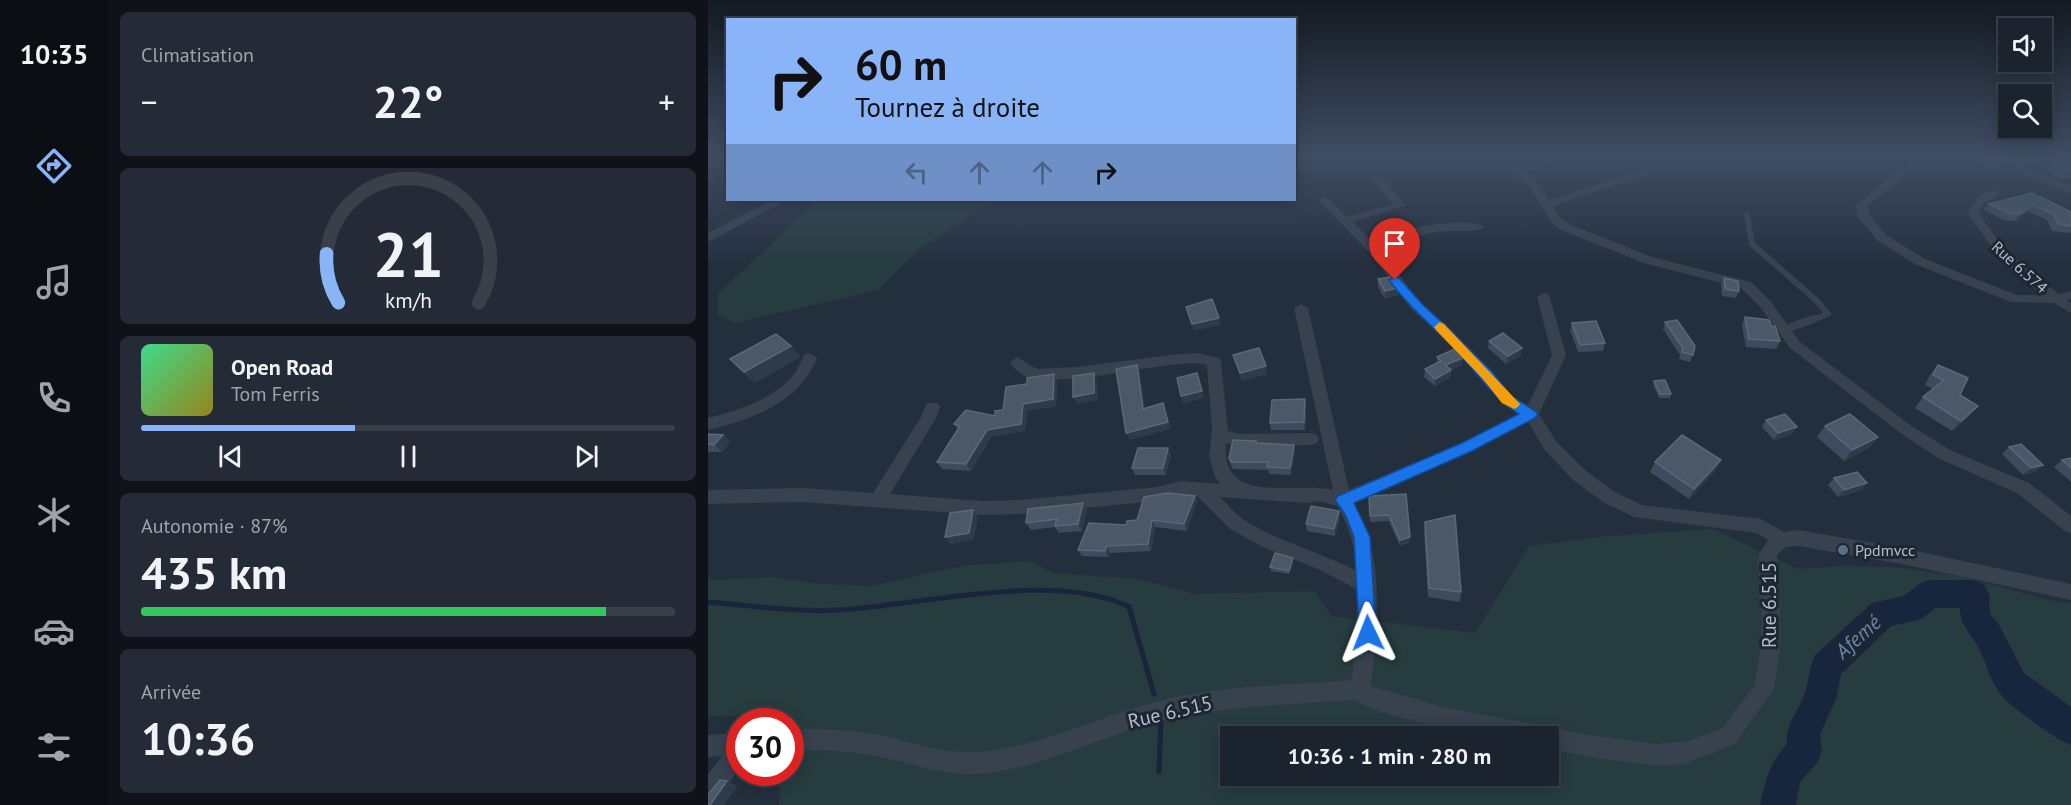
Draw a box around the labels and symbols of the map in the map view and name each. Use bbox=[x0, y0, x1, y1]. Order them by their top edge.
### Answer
pin bbox=[1369, 218, 1420, 280]
street label: Rue 6.574 bbox=[1988, 237, 2052, 298]
place label: Ppdmvcc bbox=[1855, 540, 1915, 560]
marker: Ppdmvcc bbox=[1836, 543, 1850, 557]
street label: Rue 6.515 bbox=[1756, 562, 1782, 648]
position arrow bbox=[1336, 601, 1400, 665]
water label: Afemé bbox=[1828, 609, 1887, 665]
street label: Rue 6.515 bbox=[1125, 690, 1215, 734]
speed limit sign: 30 bbox=[726, 708, 804, 786]

